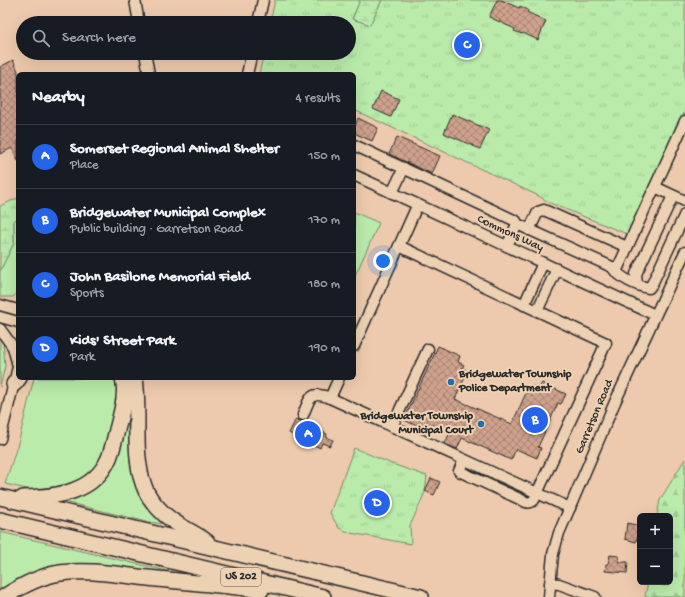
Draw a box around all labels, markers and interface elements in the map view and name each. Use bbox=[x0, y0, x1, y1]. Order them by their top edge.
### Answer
search box bbox=[16, 16, 356, 60]
icon: search bbox=[30, 27, 52, 49]
text: Search here bbox=[62, 29, 136, 47]
pin: C bbox=[454, 30, 480, 60]
text: Nearby bbox=[32, 88, 85, 108]
text: 4 results bbox=[296, 91, 340, 106]
text: Somerset Regional Animal Shelter bbox=[70, 140, 279, 158]
text: A bbox=[41, 149, 49, 164]
text: 150 m bbox=[308, 149, 340, 164]
text: Place bbox=[70, 158, 98, 173]
text: Bridgewater Municipal Complex bbox=[70, 204, 266, 222]
street label: Commons Way bbox=[475, 212, 546, 256]
text: B bbox=[42, 213, 48, 228]
text: 170 m bbox=[308, 213, 340, 228]
text: Public building · Garretson Road bbox=[70, 222, 242, 237]
your location bbox=[373, 251, 393, 271]
text: John Basilone Memorial Field bbox=[70, 268, 250, 286]
text: C bbox=[41, 277, 49, 292]
text: 180 m bbox=[308, 277, 340, 292]
text: Sports bbox=[70, 286, 104, 301]
text: Kids' Street Park bbox=[70, 332, 175, 350]
text: D bbox=[41, 341, 49, 356]
text: 190 m bbox=[309, 341, 340, 356]
text: Park bbox=[70, 350, 95, 365]
place label: Bridgewater Township Police Department bbox=[458, 368, 571, 396]
marker: Bridgewater Township Police Department bbox=[446, 377, 456, 387]
street label: Garretson Road bbox=[573, 377, 617, 456]
pin: B bbox=[522, 405, 548, 435]
place label: Bridgewater Township Municipal Court bbox=[360, 410, 474, 438]
pin: A bbox=[295, 419, 321, 449]
marker: Bridgewater Township Municipal Court bbox=[476, 419, 486, 429]
pin: D bbox=[364, 488, 390, 518]
map controls bbox=[637, 513, 673, 585]
button: + bbox=[637, 513, 673, 549]
button: − bbox=[637, 549, 673, 585]
road number: US 202 bbox=[221, 568, 261, 586]

